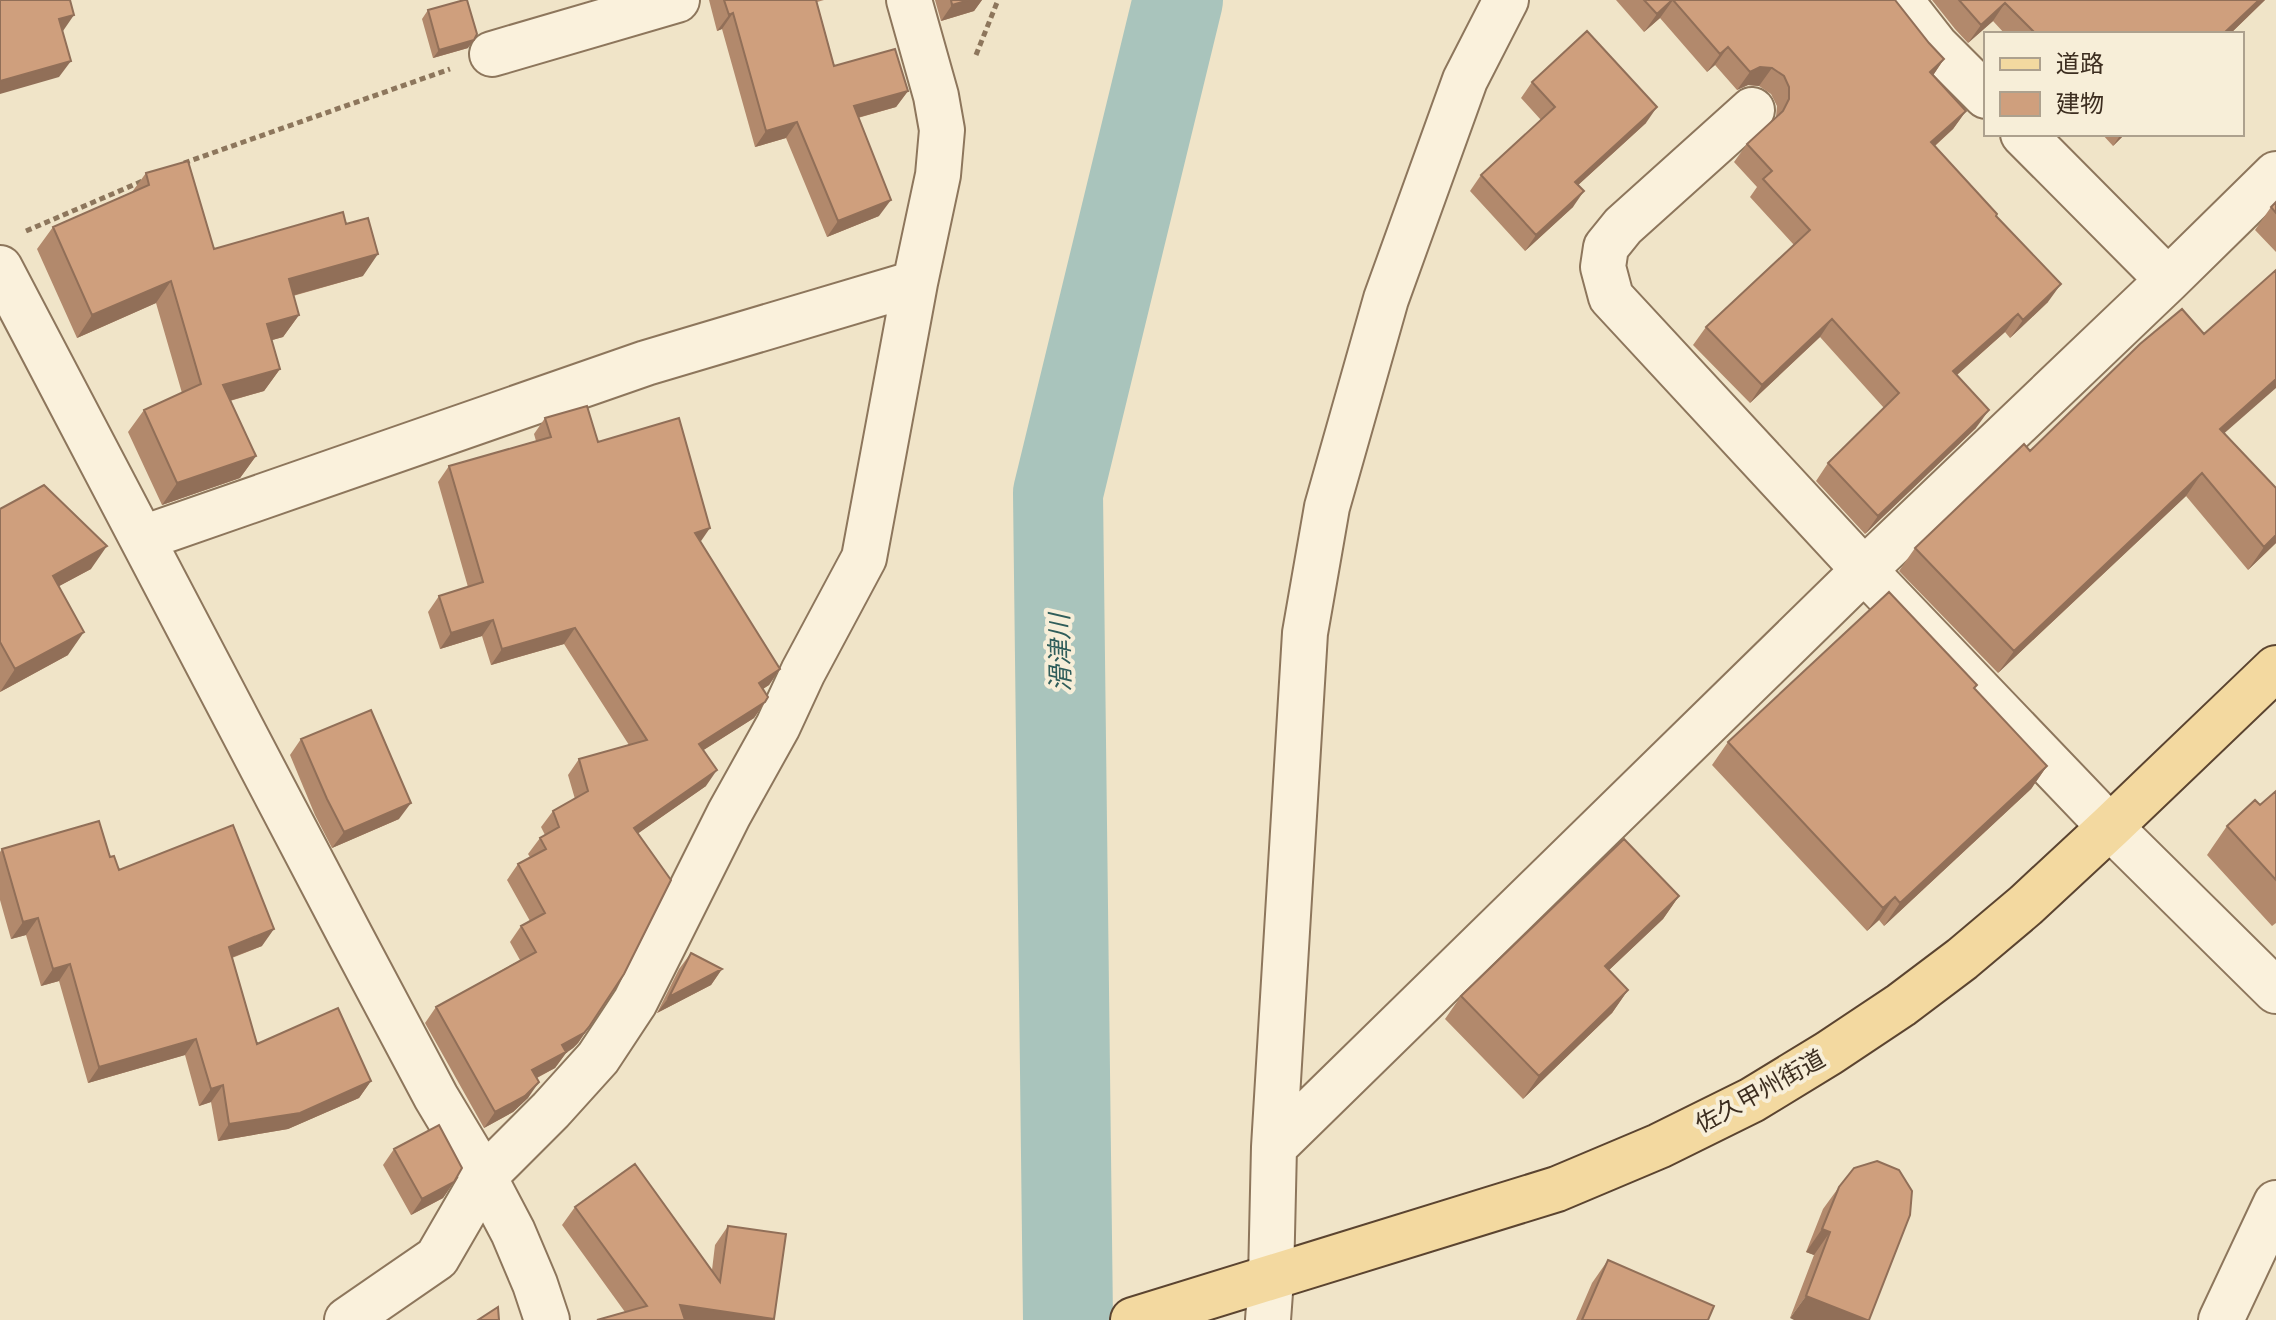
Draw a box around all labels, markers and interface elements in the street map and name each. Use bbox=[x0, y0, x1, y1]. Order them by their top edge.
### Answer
legend bbox=[1984, 32, 2244, 136]
text: 道路 bbox=[2056, 47, 2104, 80]
text: 建物 bbox=[2056, 87, 2104, 120]
water label: 滑津川 bbox=[1041, 611, 1079, 692]
street label: 佐久甲州街道 bbox=[1689, 1042, 1831, 1140]

